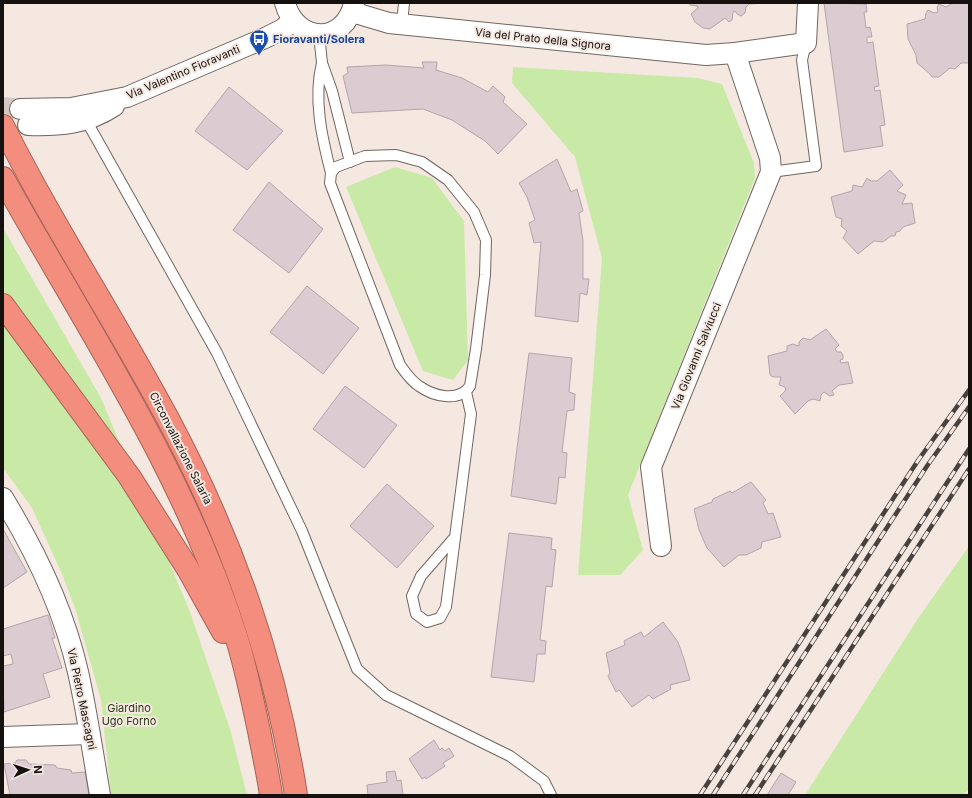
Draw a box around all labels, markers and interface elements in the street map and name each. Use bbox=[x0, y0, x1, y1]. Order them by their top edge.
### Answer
street label: Via del Prato della Signora bbox=[474, 25, 612, 53]
bus stop icon: Fioravanti/Solera bbox=[248, 28, 270, 56]
place label: Fioravanti/Solera bbox=[273, 32, 365, 46]
street label: Via Valentino Fioravanti bbox=[124, 42, 242, 102]
street label: Via Giovanni Salviucci bbox=[668, 300, 724, 412]
street label: Circonvallazione Salaria bbox=[147, 389, 215, 507]
street label: Via Pietro Mascagni bbox=[64, 647, 100, 751]
park label: Giardino Ugo Forno bbox=[102, 701, 157, 728]
north arrow bbox=[8, 750, 48, 790]
text: N bbox=[31, 765, 45, 774]

